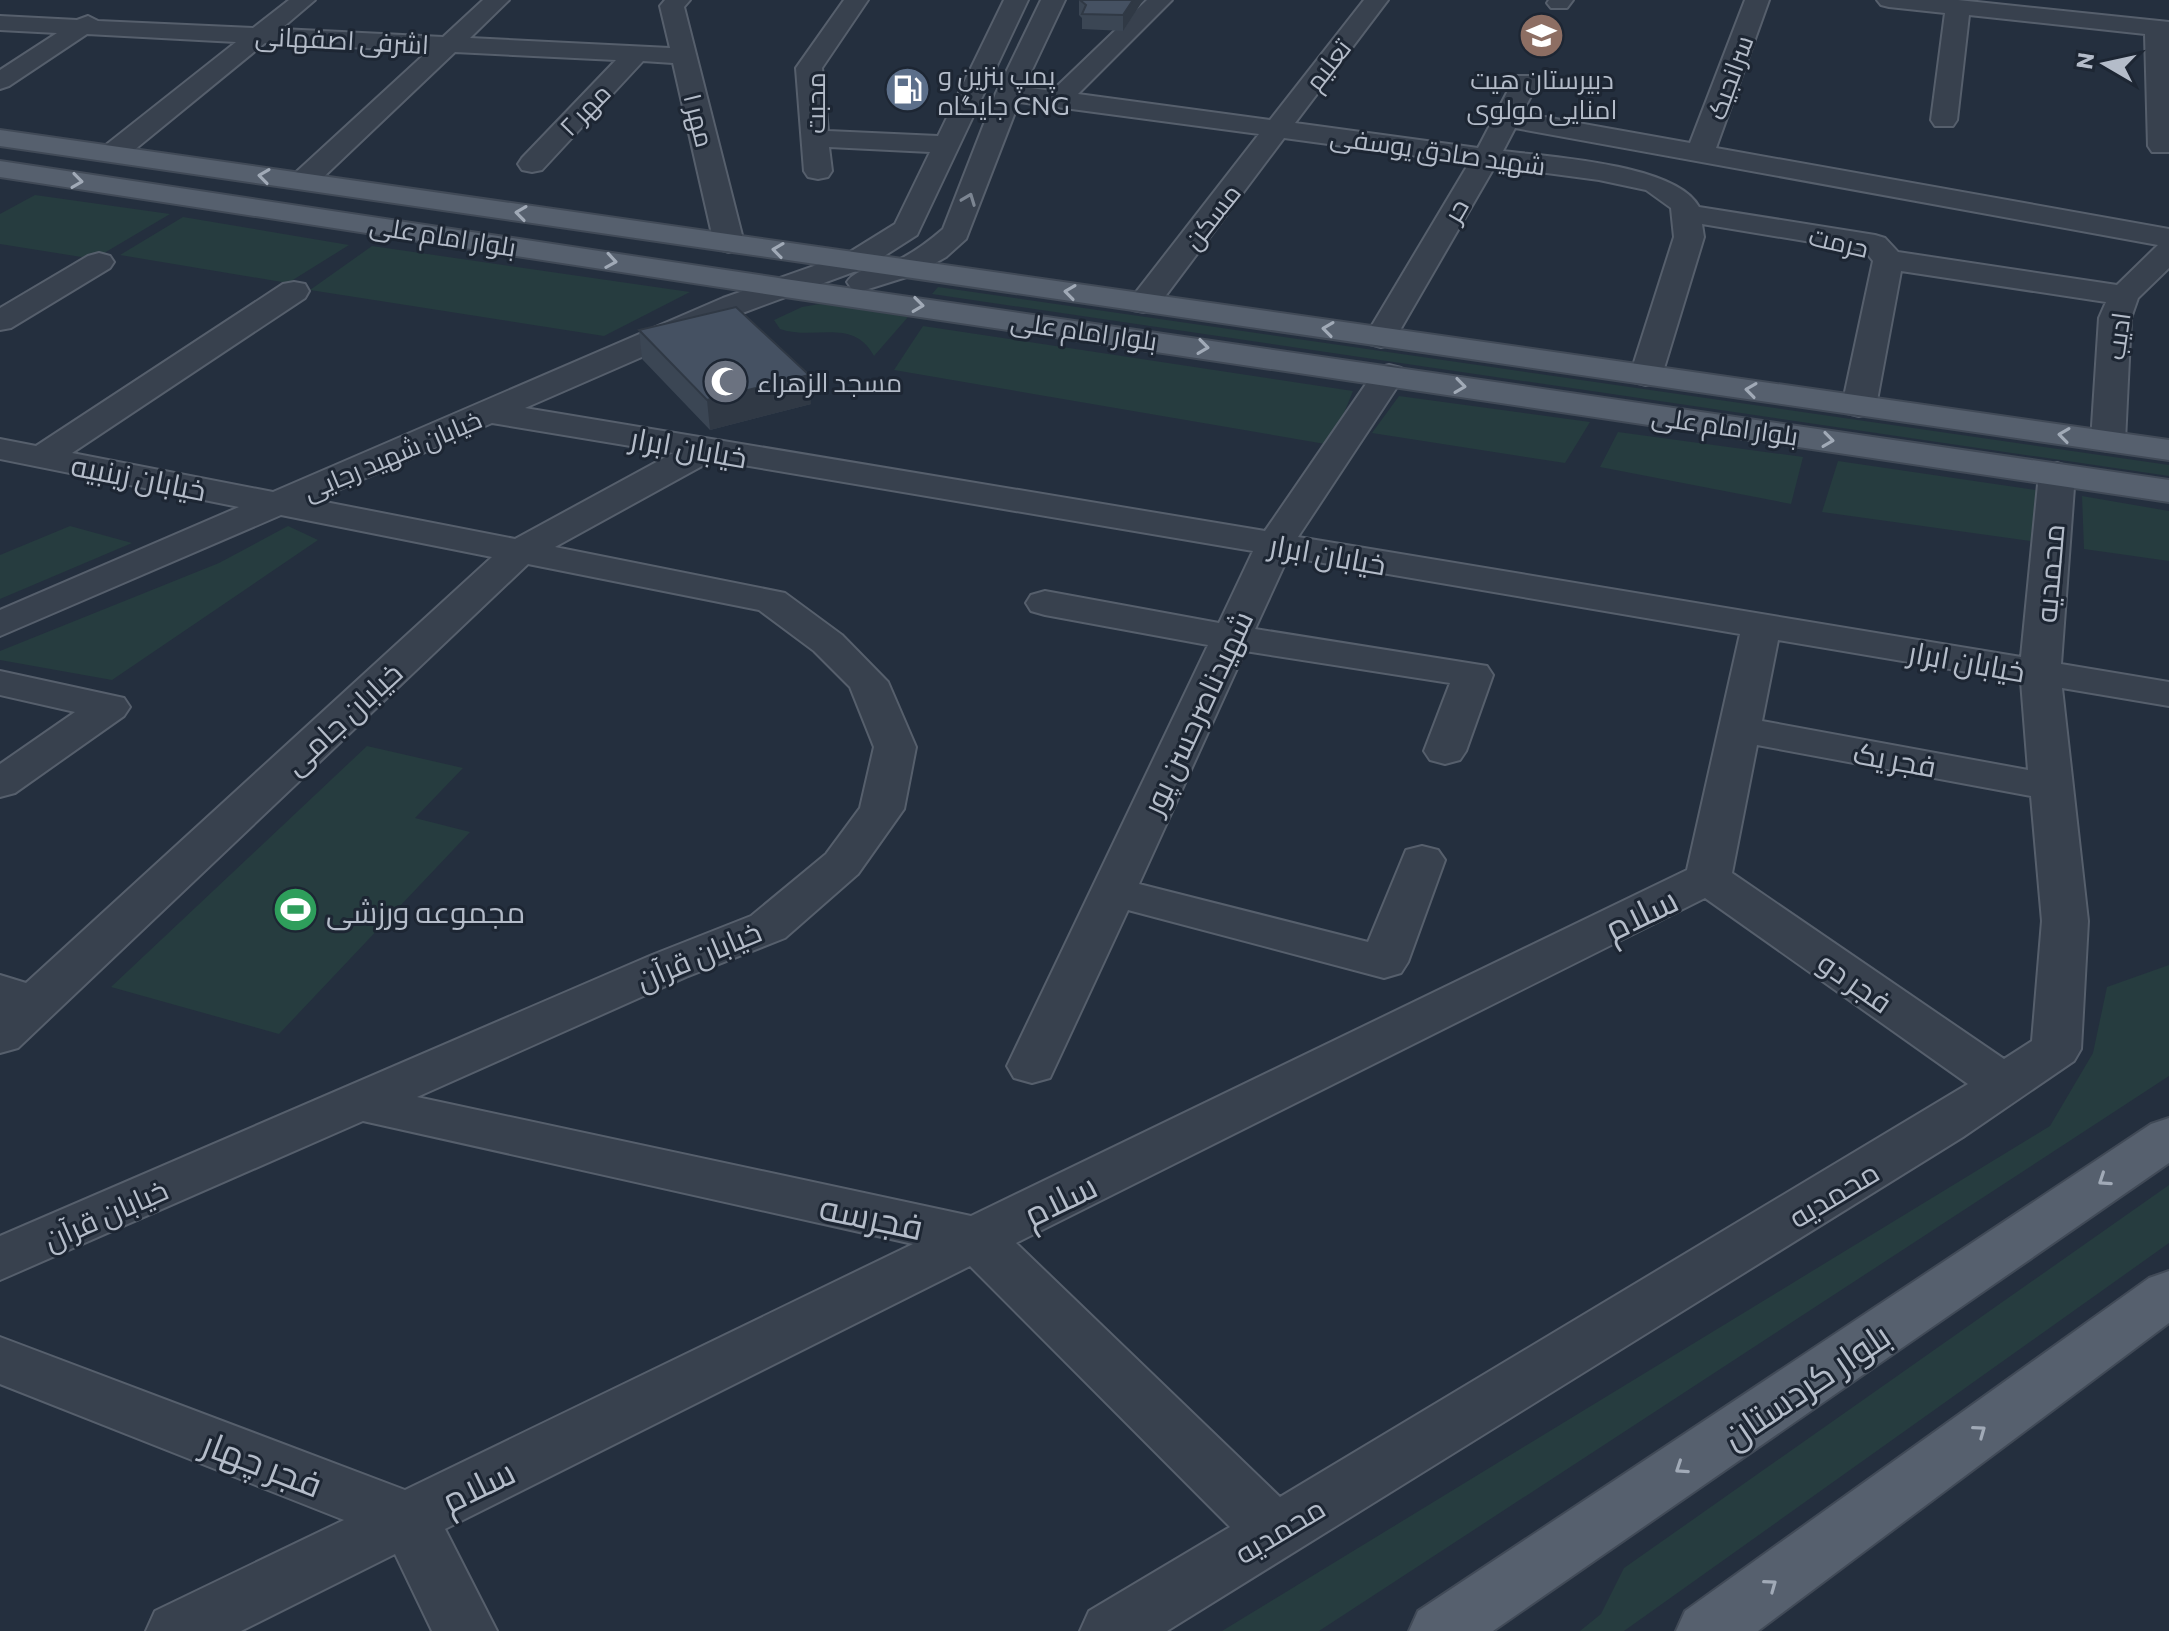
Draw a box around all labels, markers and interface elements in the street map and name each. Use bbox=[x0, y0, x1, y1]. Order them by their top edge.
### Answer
school or university icon: دبیرستان هیت امنایی مولوی bbox=[1518, 11, 1566, 59]
street label: اشرفی اصفهانی bbox=[254, 19, 430, 61]
north arrow bbox=[2065, 24, 2145, 104]
street label: سرانجیک bbox=[1699, 31, 1759, 124]
street label: تعلیم bbox=[1297, 32, 1360, 98]
text: N bbox=[2070, 51, 2099, 71]
place label: پمپ بنزین و جایگاه CNG bbox=[938, 59, 1070, 120]
place label: دبیرستان هیت امنایی مولوی bbox=[1466, 63, 1618, 126]
fuel station icon: پمپ بنزین و جایگاه CNG bbox=[883, 65, 931, 113]
street label: محبت bbox=[799, 72, 830, 134]
street label: مهر ۲ bbox=[552, 77, 618, 143]
street label: مهر ۱ bbox=[676, 90, 722, 151]
street label: شهید صادق یوسفی bbox=[1328, 120, 1548, 182]
one-way arrow bbox=[257, 168, 271, 185]
one-way arrow bbox=[70, 172, 84, 189]
street label: مسکن bbox=[1176, 177, 1248, 256]
one-way arrow bbox=[959, 193, 976, 207]
street label: حر bbox=[1435, 193, 1475, 230]
one-way arrow bbox=[514, 205, 528, 222]
street label: بلوار امام علی bbox=[367, 208, 518, 266]
street label: حرمت bbox=[1806, 219, 1872, 264]
one-way arrow bbox=[772, 242, 785, 259]
one-way arrow bbox=[604, 252, 618, 269]
one-way arrow bbox=[1063, 284, 1077, 301]
one-way arrow bbox=[912, 297, 925, 314]
street label: بلوار امام علی bbox=[1008, 304, 1159, 360]
street label: ادیب bbox=[2098, 310, 2136, 362]
one-way arrow bbox=[1321, 321, 1335, 338]
one-way arrow bbox=[1196, 338, 1210, 355]
mosque icon: مسجد الزهراء bbox=[702, 357, 750, 405]
place label: مسجد الزهراء bbox=[757, 366, 902, 398]
one-way arrow bbox=[1453, 377, 1467, 394]
one-way arrow bbox=[1744, 382, 1758, 399]
street label: بلوار امام علی bbox=[1649, 399, 1800, 455]
street label: خیابان شهید رجایی bbox=[298, 402, 487, 507]
street label: خیابان ابرار bbox=[626, 417, 750, 475]
one-way arrow bbox=[2057, 427, 2071, 444]
one-way arrow bbox=[1821, 431, 1835, 448]
street label: خیابان زینبیه bbox=[68, 445, 210, 508]
street label: محمدیه bbox=[2025, 522, 2071, 624]
street label: خیابان ابرار bbox=[1265, 524, 1389, 582]
street label: شهیدناصرحسن پور bbox=[1132, 604, 1262, 823]
street label: خیابان ابرار bbox=[1904, 631, 2028, 689]
street label: خیابان جامی bbox=[275, 653, 410, 783]
street label: فجر یک bbox=[1850, 733, 1939, 784]
street label: سلام bbox=[1596, 875, 1686, 953]
sports icon: مجموعه ورزشی bbox=[271, 886, 319, 934]
place label: مجموعه ورزشی bbox=[326, 892, 525, 931]
street label: خیابان قرآن bbox=[630, 911, 766, 998]
street label: فجر دو bbox=[1811, 942, 1900, 1020]
street label: محمدیه bbox=[1781, 1152, 1885, 1234]
street label: سلام bbox=[1015, 1161, 1105, 1239]
street label: خیابان قرآن bbox=[37, 1169, 173, 1258]
one-way arrow bbox=[2099, 1170, 2113, 1185]
street label: فجرسه bbox=[816, 1183, 928, 1248]
street label: بلوار کردستان bbox=[1713, 1312, 1898, 1458]
street label: فجر چهار bbox=[193, 1418, 329, 1509]
one-way arrow bbox=[1972, 1427, 1986, 1441]
street label: سلام bbox=[433, 1447, 523, 1525]
one-way arrow bbox=[1675, 1458, 1689, 1473]
street label: محمدیه bbox=[1227, 1488, 1331, 1570]
one-way arrow bbox=[1762, 1580, 1776, 1595]

